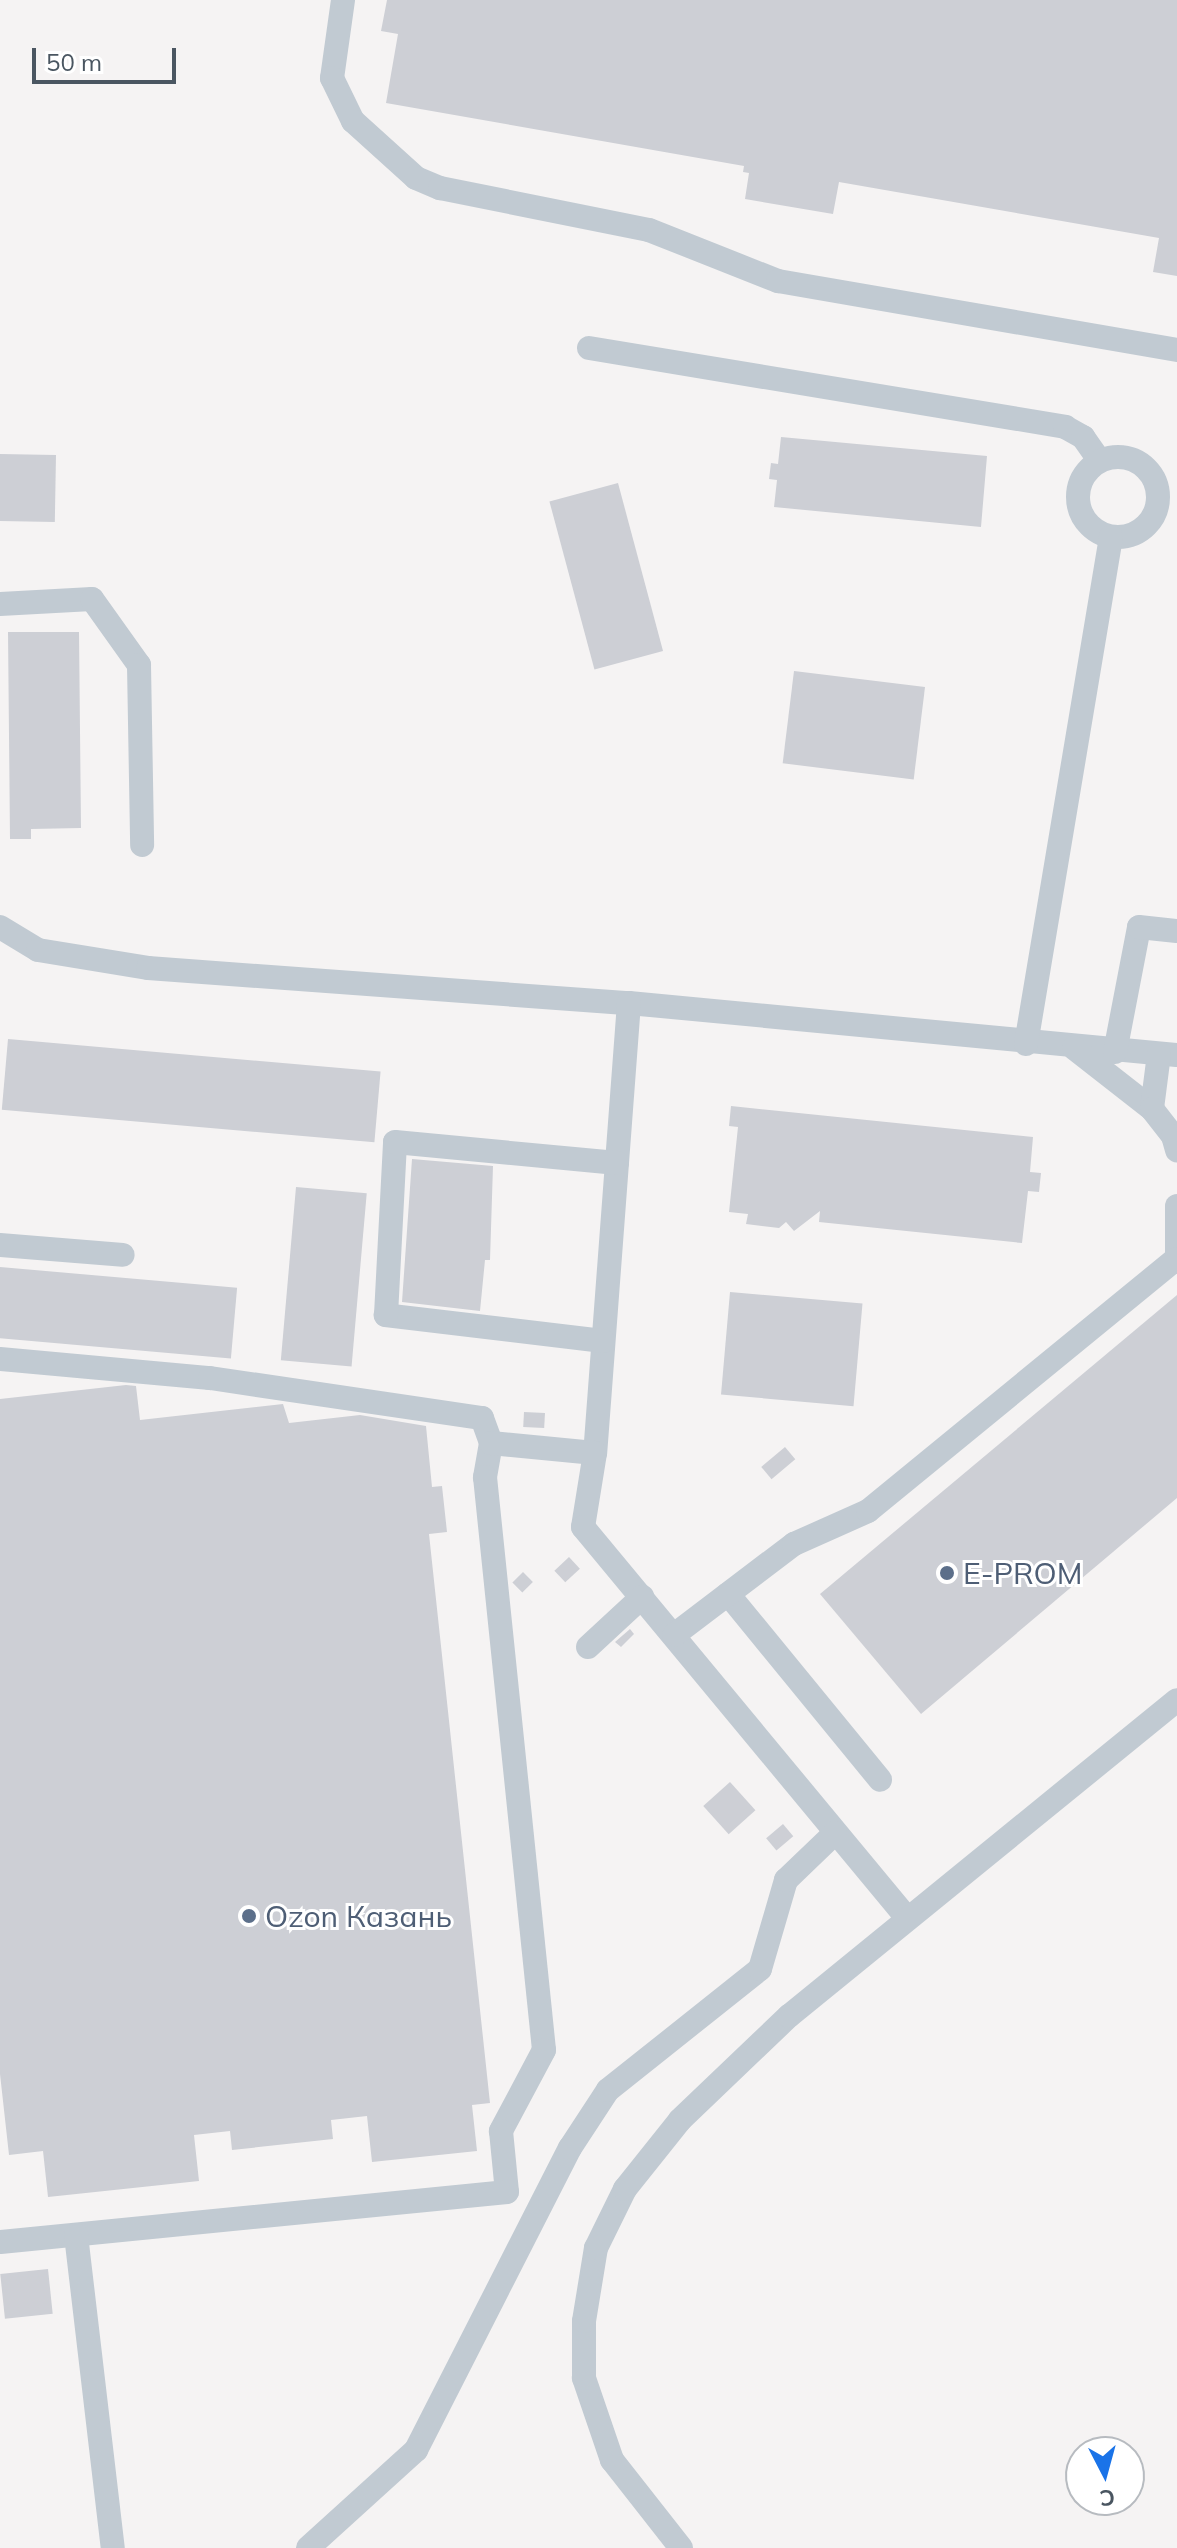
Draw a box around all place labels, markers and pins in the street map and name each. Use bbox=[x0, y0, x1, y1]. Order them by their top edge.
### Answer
place label: E-PROM bbox=[963, 1555, 1083, 1591]
marker: E-PROM bbox=[938, 1564, 956, 1582]
place label: Ozon Казань bbox=[265, 1898, 452, 1934]
marker: Ozon Казань bbox=[240, 1907, 258, 1925]

